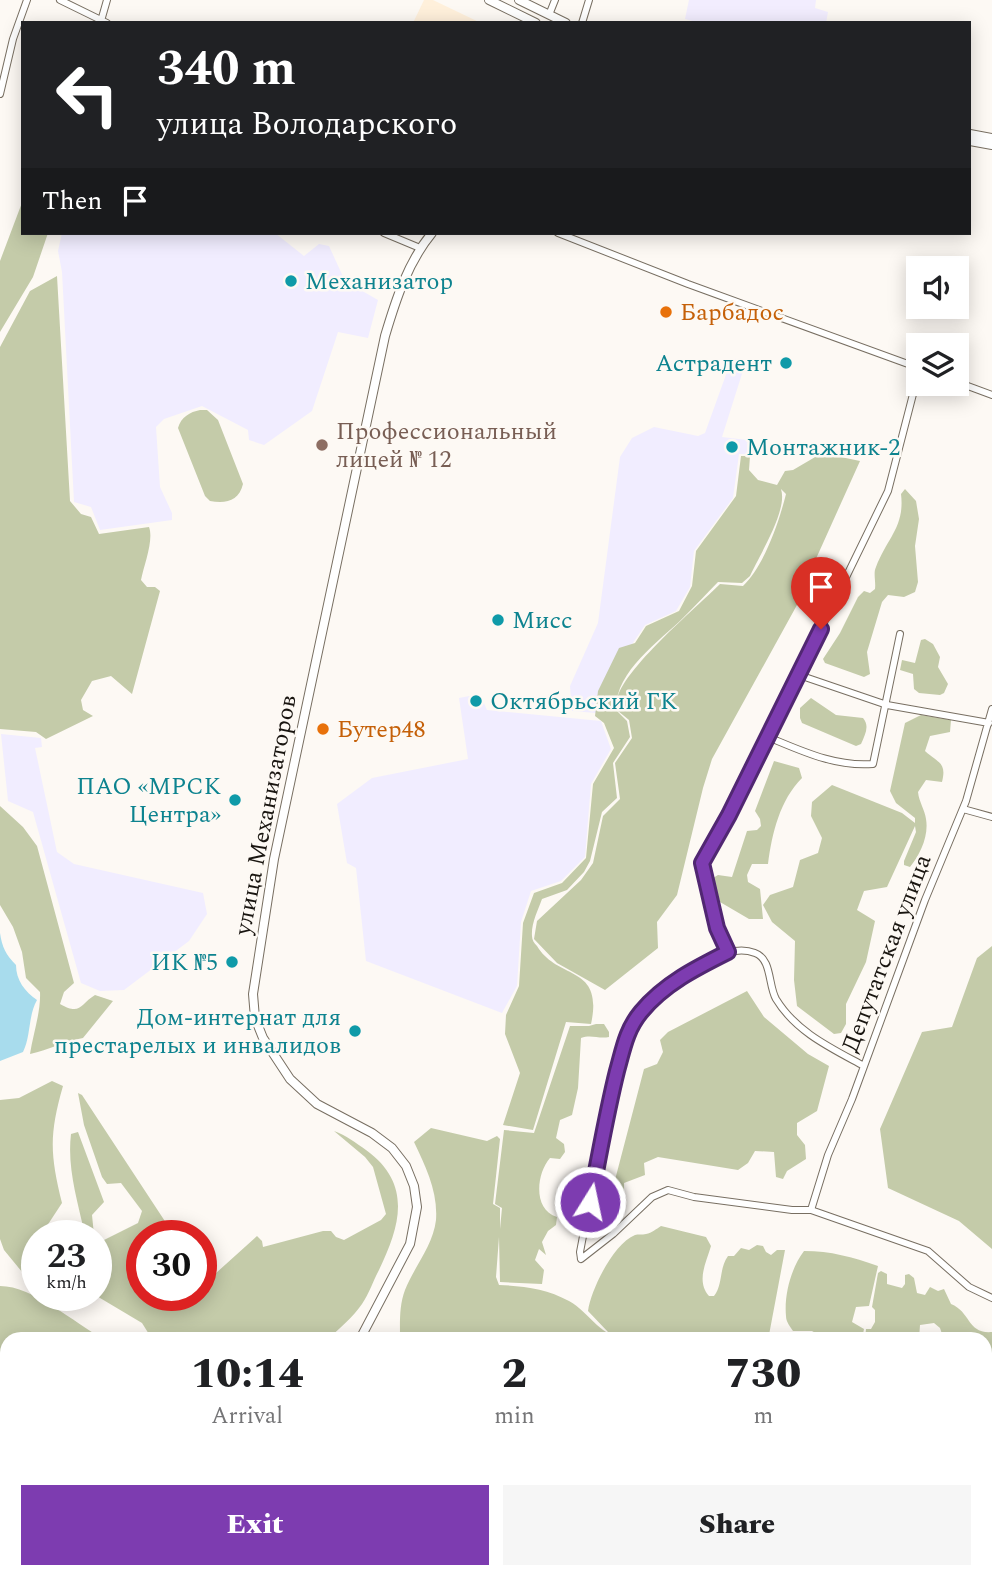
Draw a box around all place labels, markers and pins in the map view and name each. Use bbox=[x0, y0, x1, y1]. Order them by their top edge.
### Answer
place label: Механизатор bbox=[305, 264, 453, 300]
marker: Механизатор bbox=[283, 273, 299, 289]
place label: Барбадос bbox=[680, 295, 784, 331]
marker: Барбадос bbox=[658, 304, 674, 320]
place label: Астрадент bbox=[655, 346, 772, 382]
marker: Астрадент bbox=[778, 355, 794, 371]
place label: Профессиональный лицей № 12 bbox=[336, 414, 557, 478]
place label: Монтажник-2 bbox=[746, 430, 900, 466]
marker: Профессиональный лицей № 12 bbox=[314, 437, 330, 453]
marker: Монтажник-2 bbox=[724, 439, 740, 455]
pin bbox=[791, 557, 851, 629]
place label: Мисс bbox=[512, 603, 572, 639]
marker: Мисс bbox=[490, 612, 506, 628]
place label: Октябрьский ГК bbox=[490, 684, 677, 720]
marker: Октябрьский ГК bbox=[468, 693, 484, 709]
place label: Бутер48 bbox=[337, 712, 426, 748]
marker: Бутер48 bbox=[315, 721, 331, 737]
place label: ПАО «МРСК Центра» bbox=[76, 769, 221, 833]
marker: ПАО «МРСК Центра» bbox=[227, 792, 243, 808]
place label: ИК №5 bbox=[151, 945, 218, 981]
marker: ИК №5 bbox=[224, 954, 240, 970]
place label: Дом-интернат для престарелых и инвалидов bbox=[54, 1000, 341, 1064]
marker: Дом-интернат для престарелых и инвалидов bbox=[347, 1023, 363, 1039]

